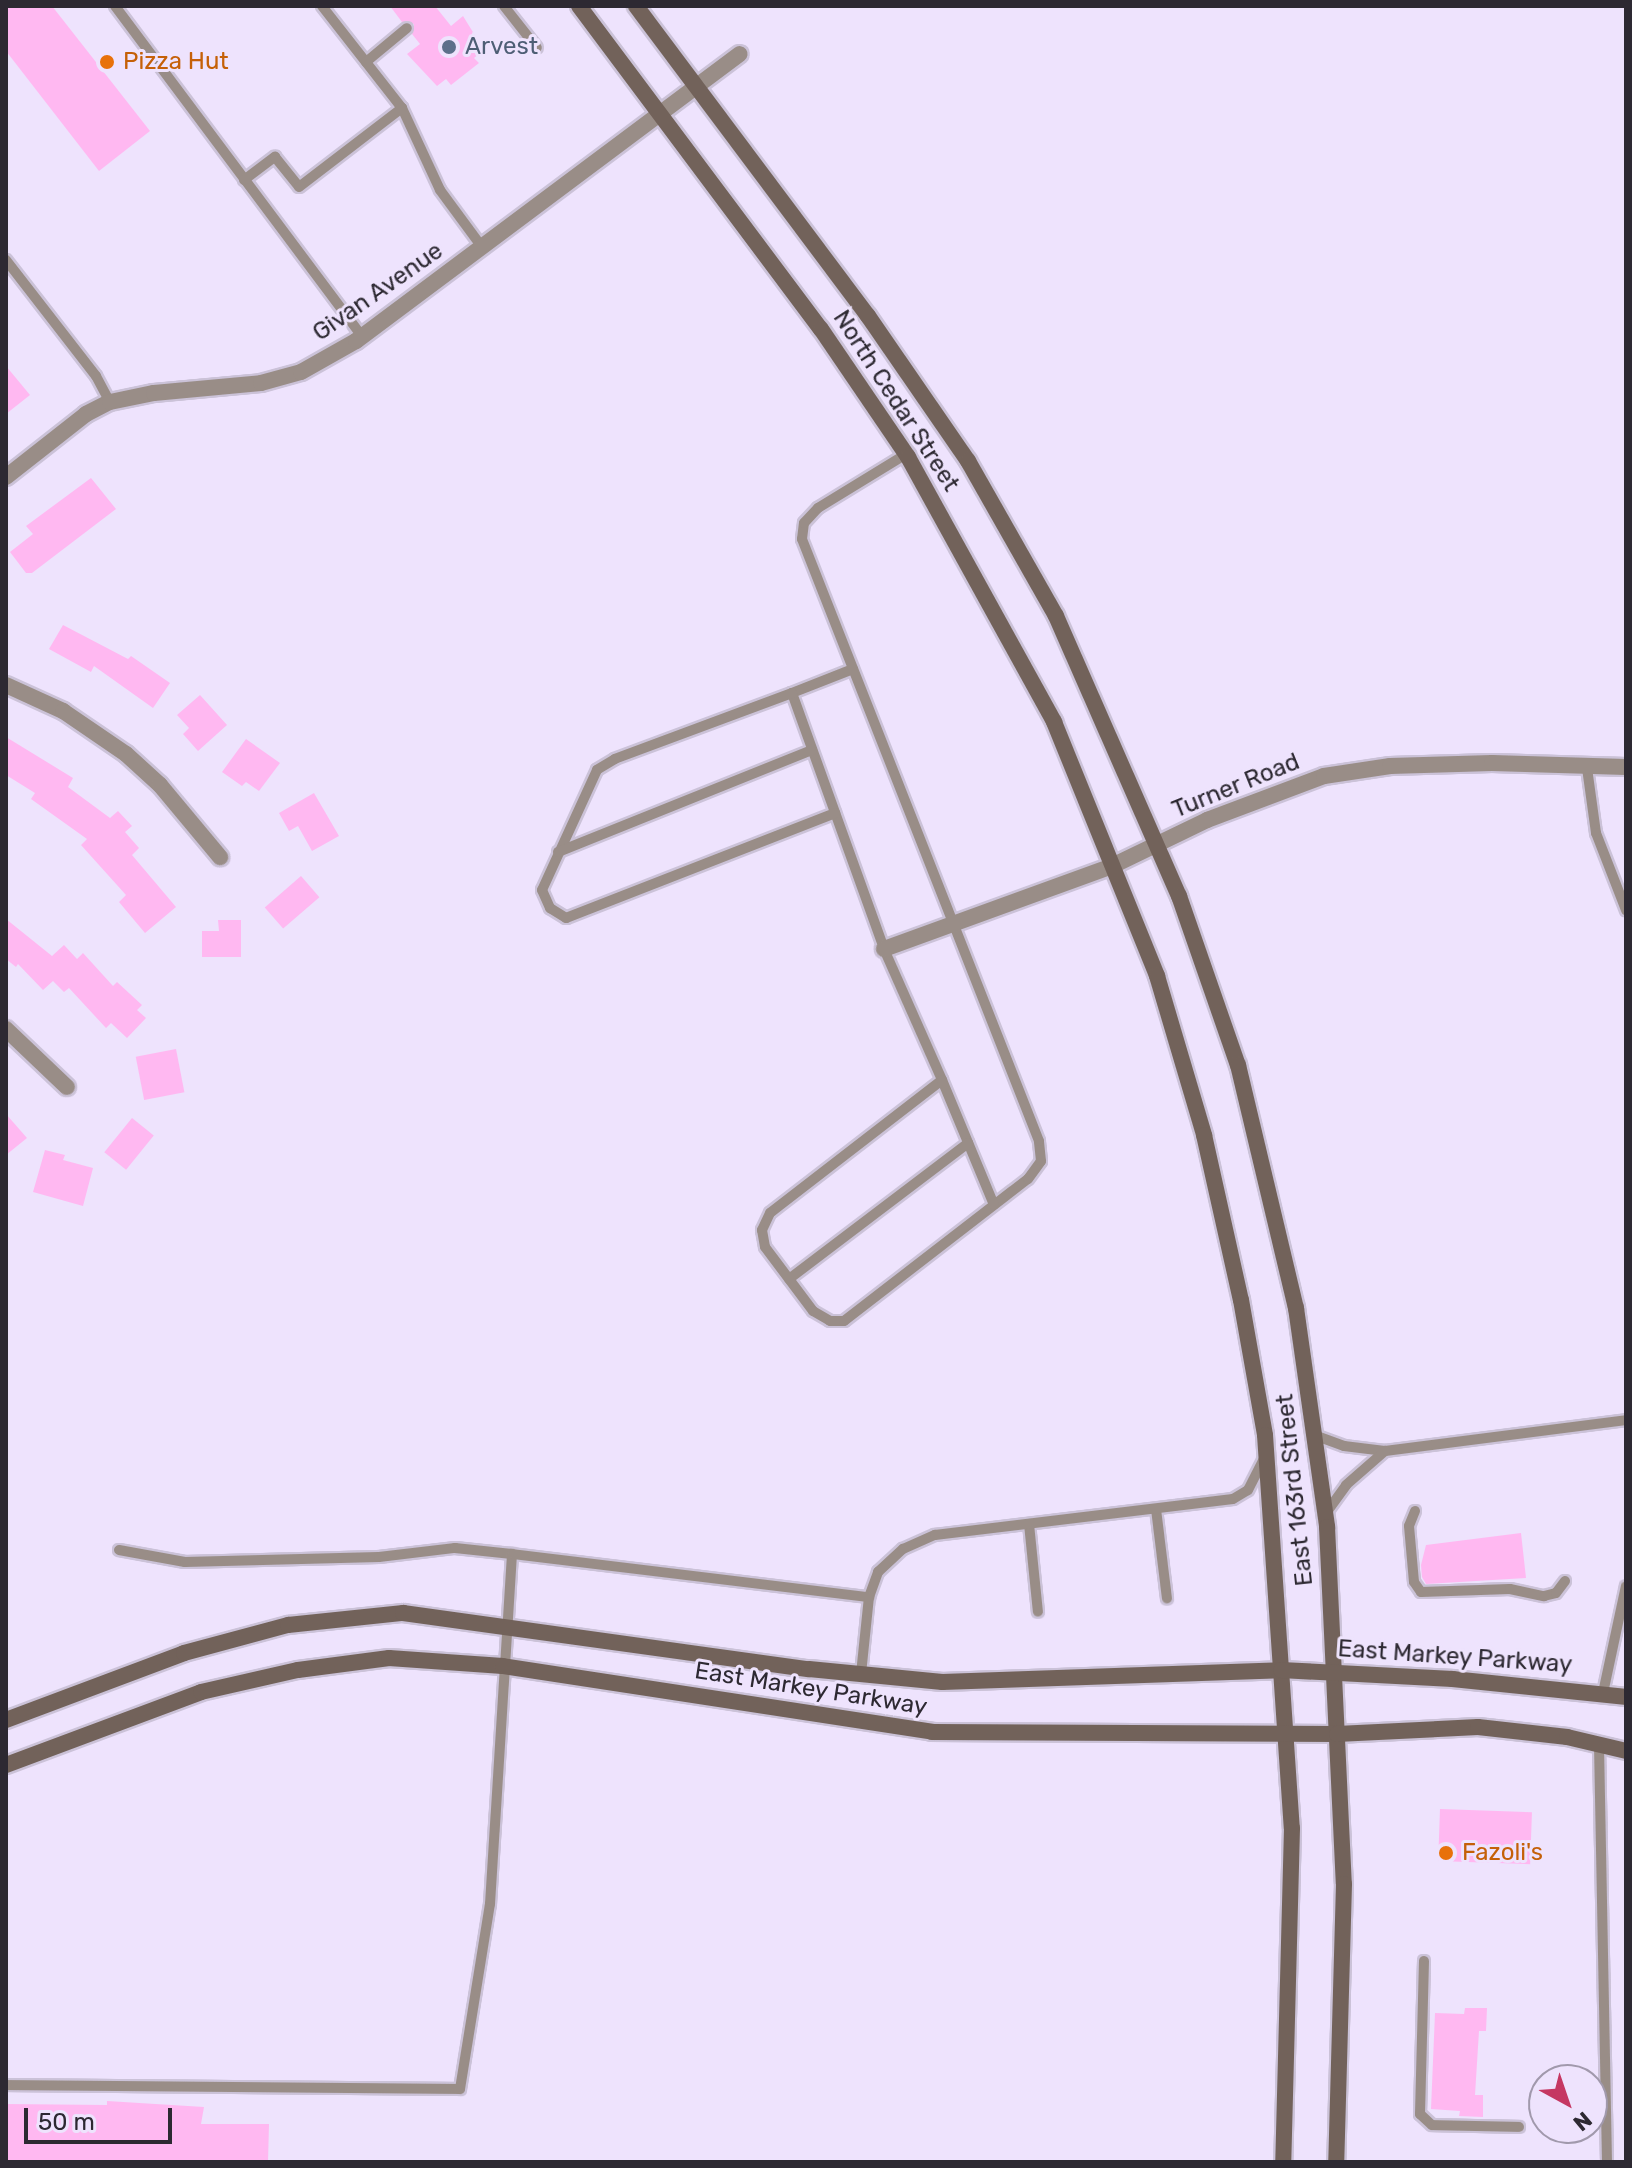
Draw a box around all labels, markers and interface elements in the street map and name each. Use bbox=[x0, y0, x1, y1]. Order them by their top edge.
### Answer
place label: Arvest bbox=[465, 33, 538, 61]
marker: Arvest bbox=[440, 38, 458, 56]
place label: Pizza Hut bbox=[123, 48, 229, 76]
marker: Pizza Hut bbox=[98, 53, 116, 71]
street label: Givan Avenue bbox=[307, 236, 449, 348]
street label: North Cedar Street bbox=[827, 305, 965, 497]
street label: Turner Road bbox=[1168, 747, 1304, 825]
street label: East 163rd Street bbox=[1271, 1393, 1319, 1587]
street label: East Markey Parkway bbox=[1336, 1634, 1574, 1680]
street label: East Markey Parkway bbox=[692, 1656, 930, 1722]
place label: Fazoli's bbox=[1462, 1839, 1543, 1867]
marker: Fazoli's bbox=[1437, 1844, 1455, 1862]
north arrow bbox=[1528, 2064, 1608, 2144]
scale bar bbox=[28, 2092, 176, 2142]
text: N bbox=[1568, 2106, 1597, 2137]
text: 50 m bbox=[38, 2108, 95, 2136]

